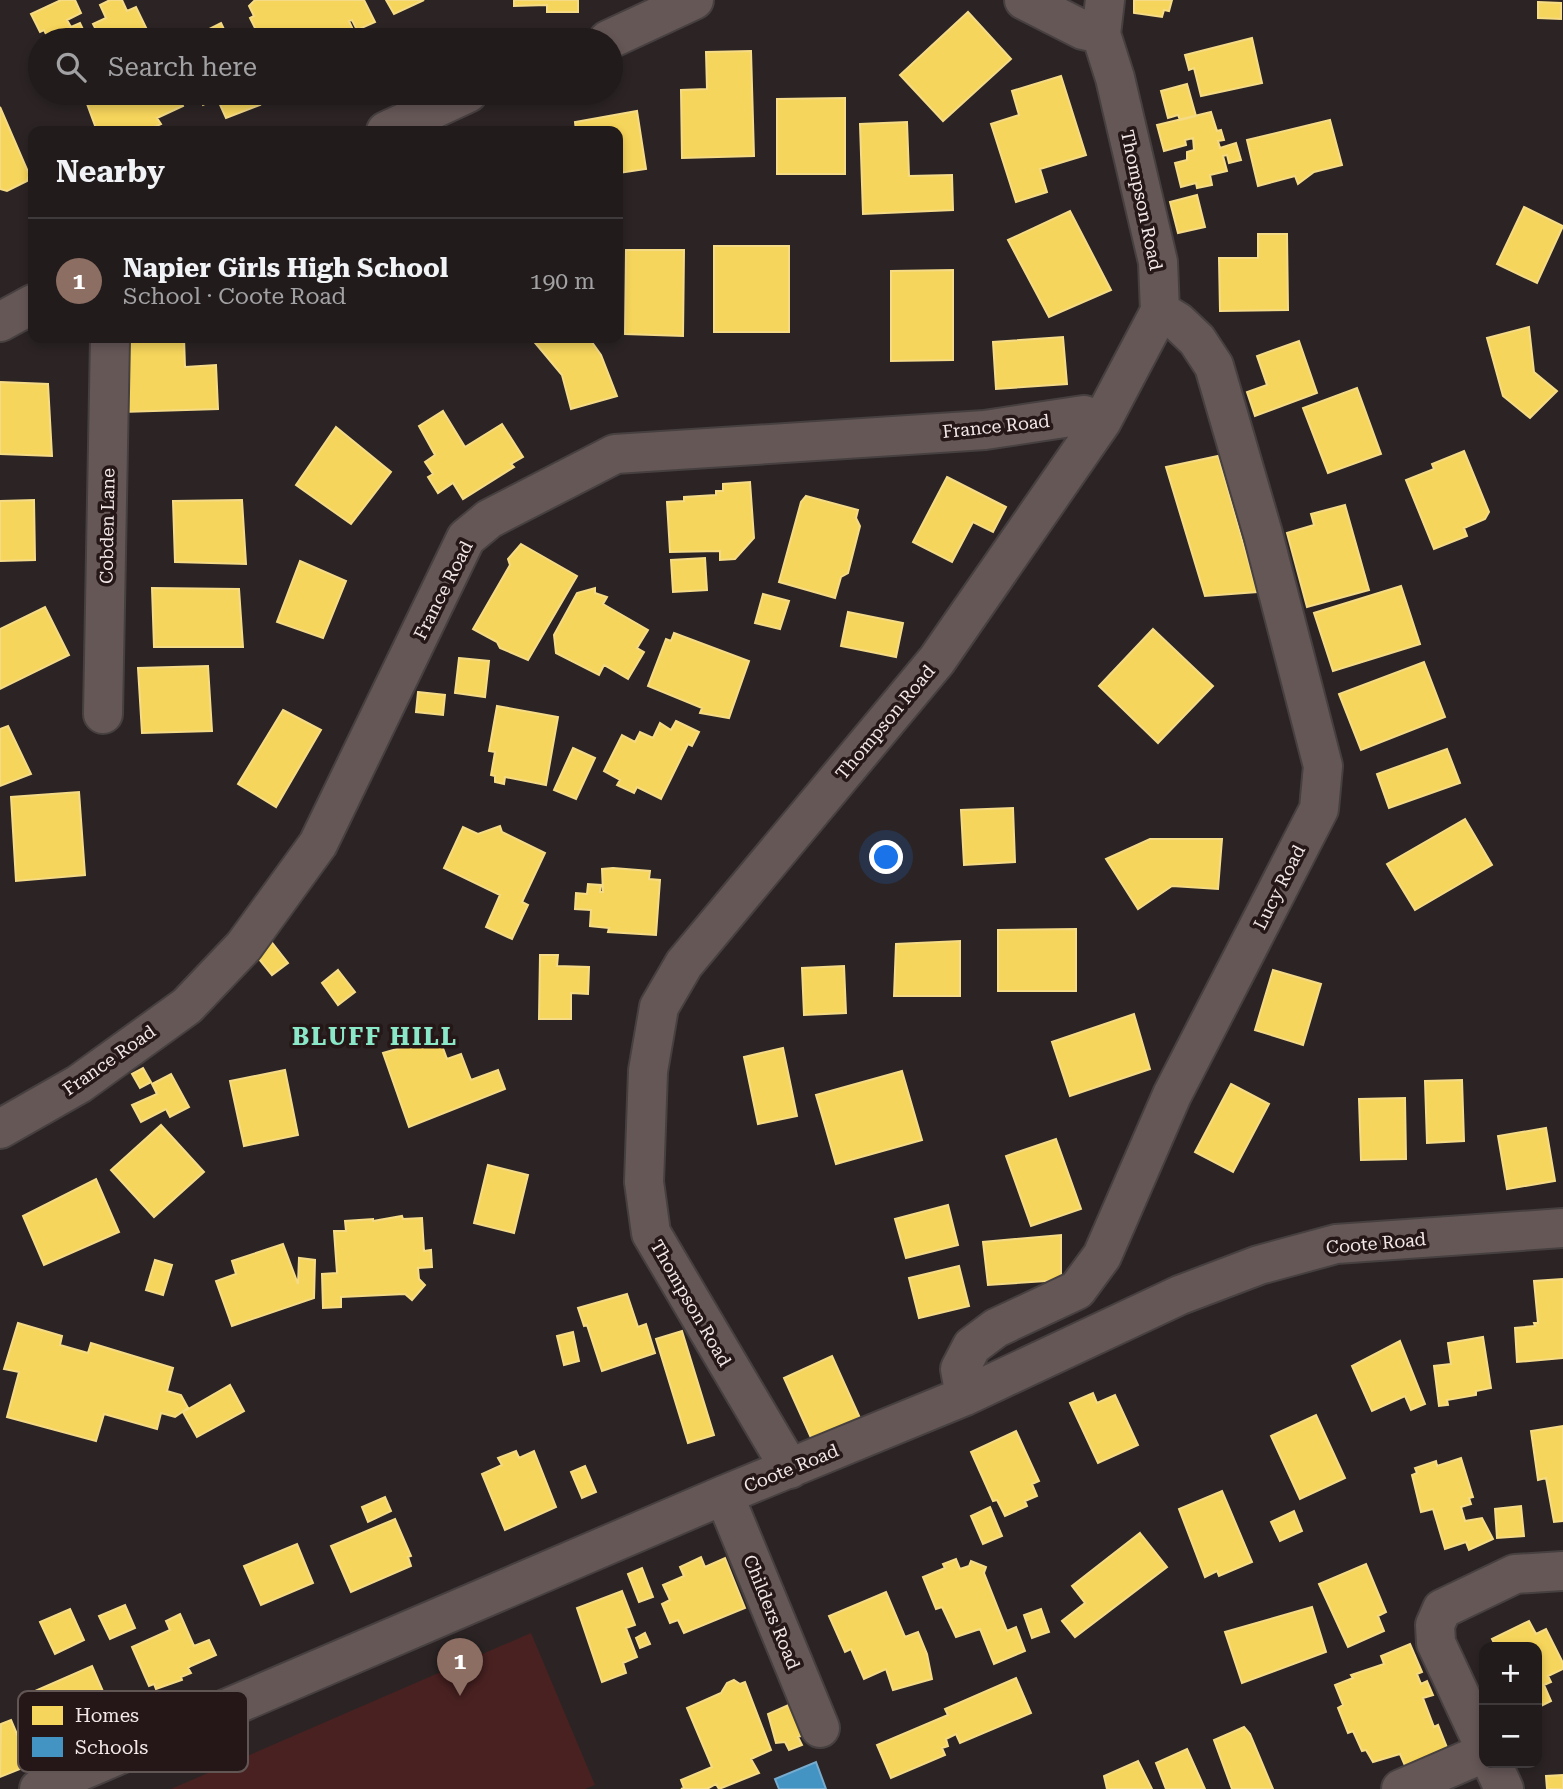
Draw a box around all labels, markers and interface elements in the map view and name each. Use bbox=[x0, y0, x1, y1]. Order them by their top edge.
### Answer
search box bbox=[28, 28, 623, 105]
icon: search bbox=[52, 48, 90, 86]
text: Search here bbox=[108, 52, 257, 82]
street label: Thompson Road bbox=[1117, 128, 1167, 272]
text: Nearby bbox=[56, 154, 165, 189]
text: Napier Girls High School bbox=[123, 253, 448, 283]
text: 1 bbox=[73, 268, 85, 295]
text: 190 m bbox=[530, 268, 595, 295]
text: School · Coote Road bbox=[123, 283, 346, 310]
street label: France Road bbox=[941, 410, 1051, 442]
street label: Cobden Lane bbox=[95, 468, 119, 584]
street label: France Road bbox=[409, 537, 477, 643]
street label: Thompson Road bbox=[831, 660, 939, 783]
your location bbox=[869, 840, 903, 874]
street label: Lucy Road bbox=[1249, 841, 1309, 933]
street label: France Road bbox=[59, 1020, 160, 1100]
district label: BLUFF HILL bbox=[292, 1023, 458, 1051]
street label: Coote Road bbox=[1325, 1228, 1427, 1258]
street label: Thompson Road bbox=[646, 1236, 736, 1370]
street label: Coote Road bbox=[741, 1439, 842, 1497]
street label: Childers Road bbox=[739, 1552, 805, 1673]
pin: 1 bbox=[437, 1638, 483, 1696]
map controls bbox=[1479, 1642, 1542, 1768]
button: + bbox=[1479, 1642, 1542, 1705]
legend bbox=[18, 1691, 248, 1772]
text: Homes bbox=[75, 1704, 139, 1727]
button: − bbox=[1479, 1705, 1542, 1768]
text: Schools bbox=[75, 1736, 148, 1759]

